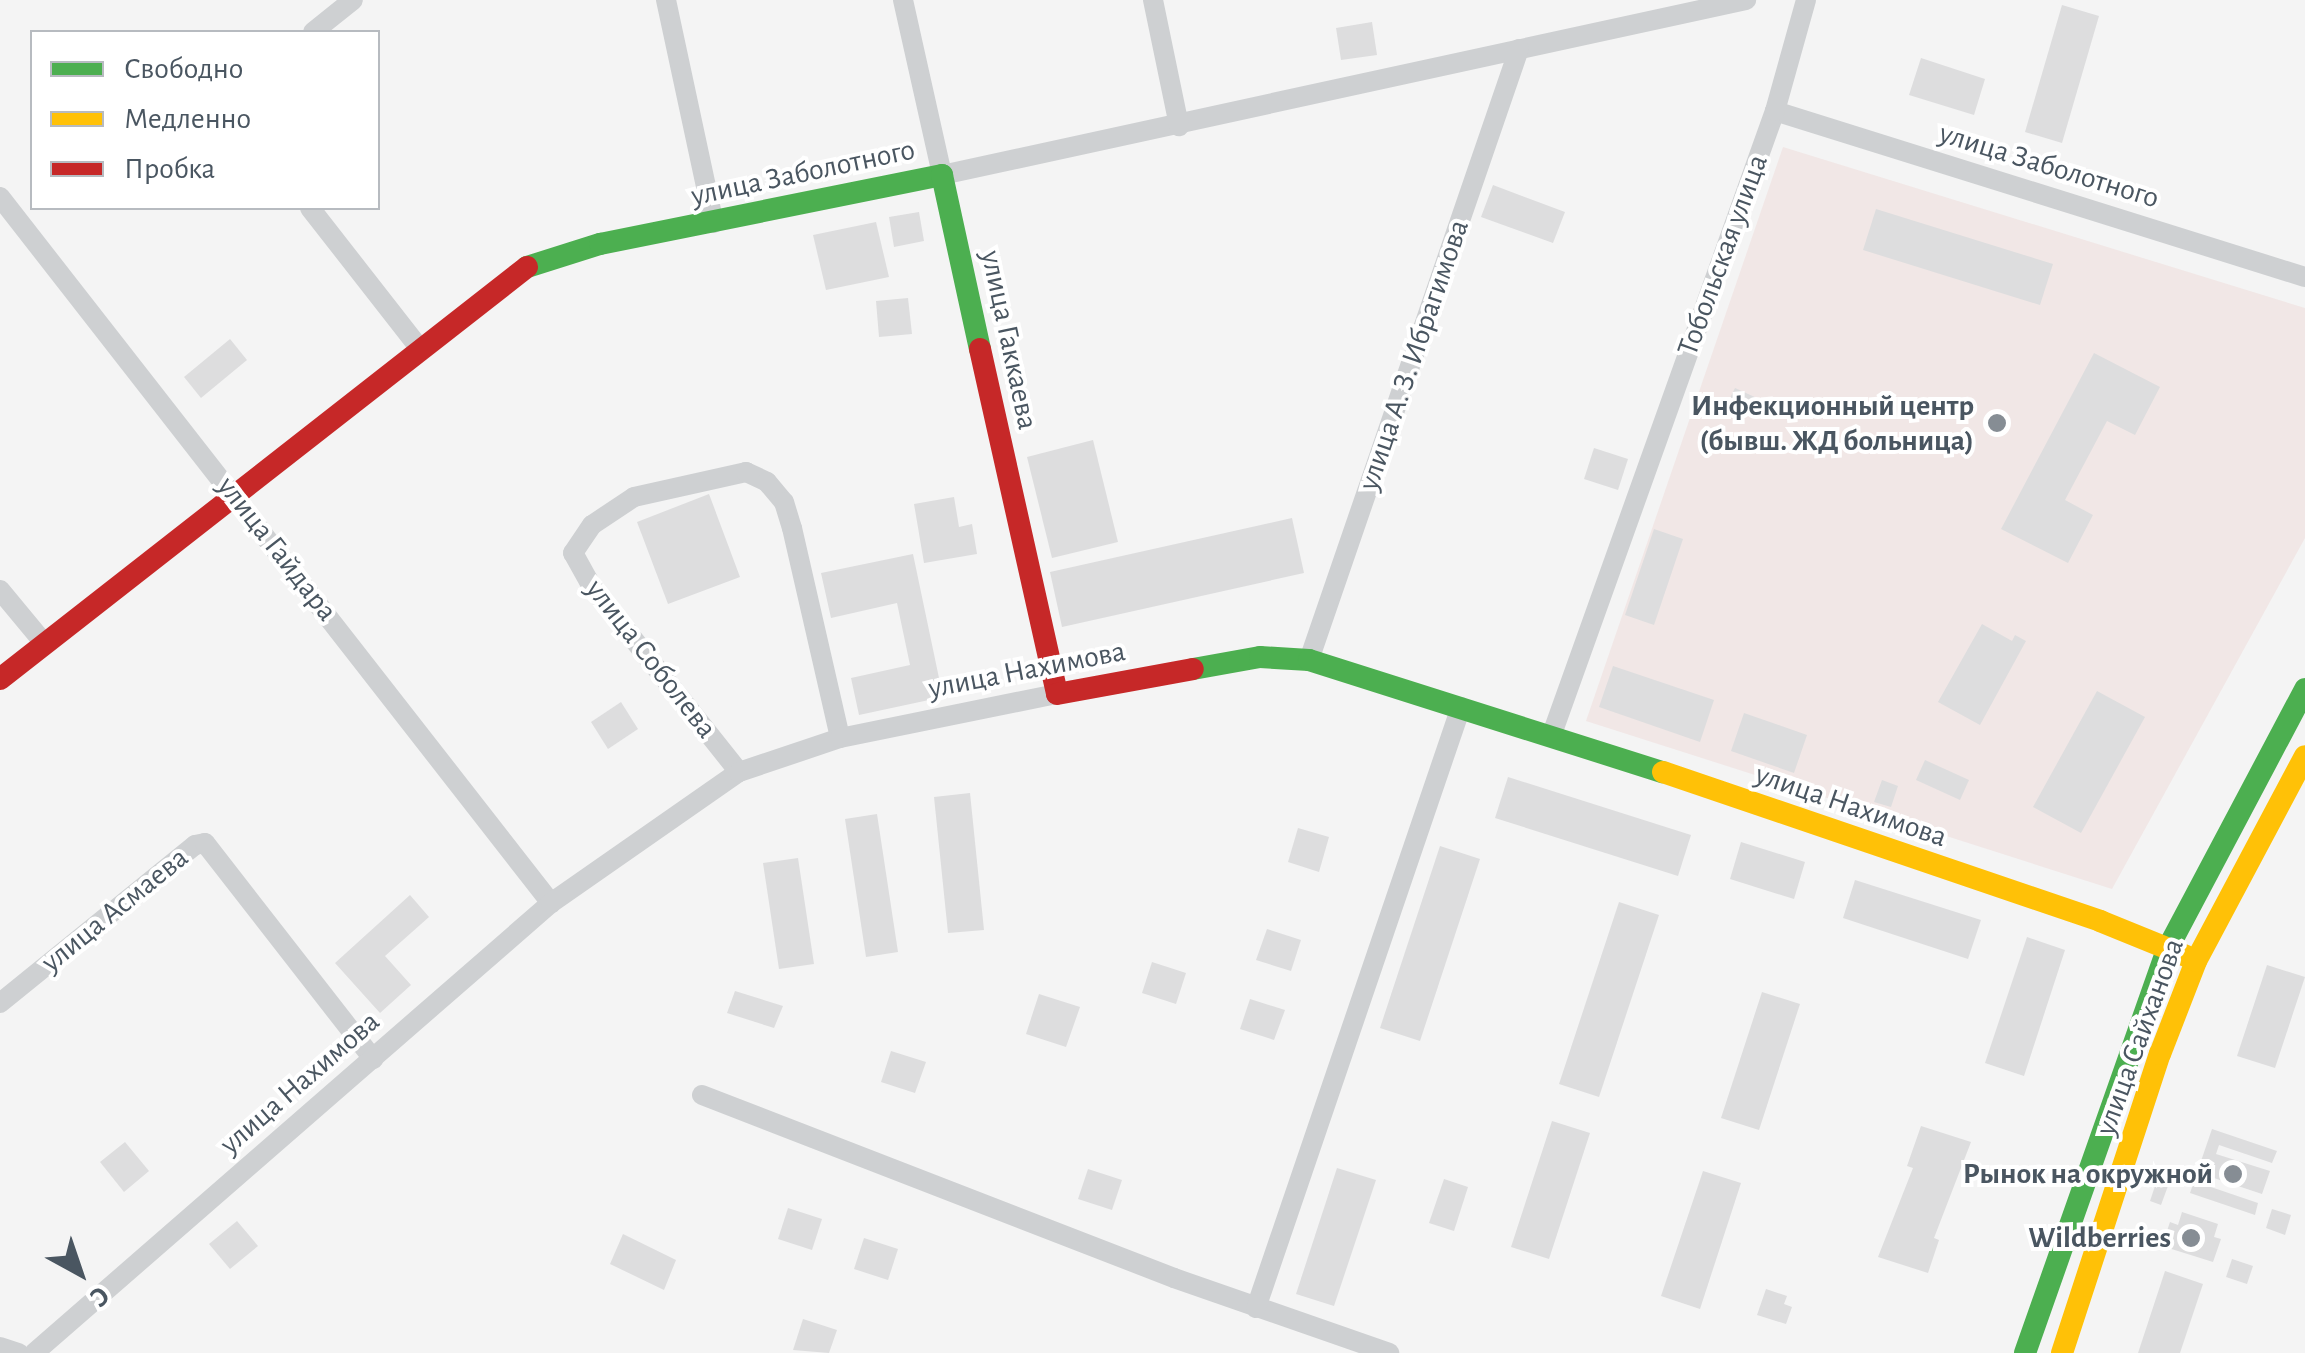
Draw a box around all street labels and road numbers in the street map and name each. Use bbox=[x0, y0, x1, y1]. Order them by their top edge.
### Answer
street label: улица Заболотного bbox=[1935, 115, 2163, 217]
street label: улица Заболотного bbox=[688, 132, 918, 214]
street label: Тобольская улица bbox=[1670, 150, 1776, 360]
street label: улица А. З. Ибрагимова bbox=[1351, 215, 1477, 495]
street label: улица Гаккаева bbox=[972, 247, 1046, 433]
street label: улица Гайдара bbox=[209, 469, 345, 629]
street label: улица Соболева bbox=[578, 572, 724, 746]
street label: улица Нахимова bbox=[925, 633, 1129, 707]
street label: улица Нахимова bbox=[1751, 756, 1951, 856]
street label: улица Асмаева bbox=[34, 840, 196, 980]
street label: улица Сайханова bbox=[2088, 934, 2192, 1140]
street label: улица Нахимова bbox=[213, 1004, 387, 1162]

